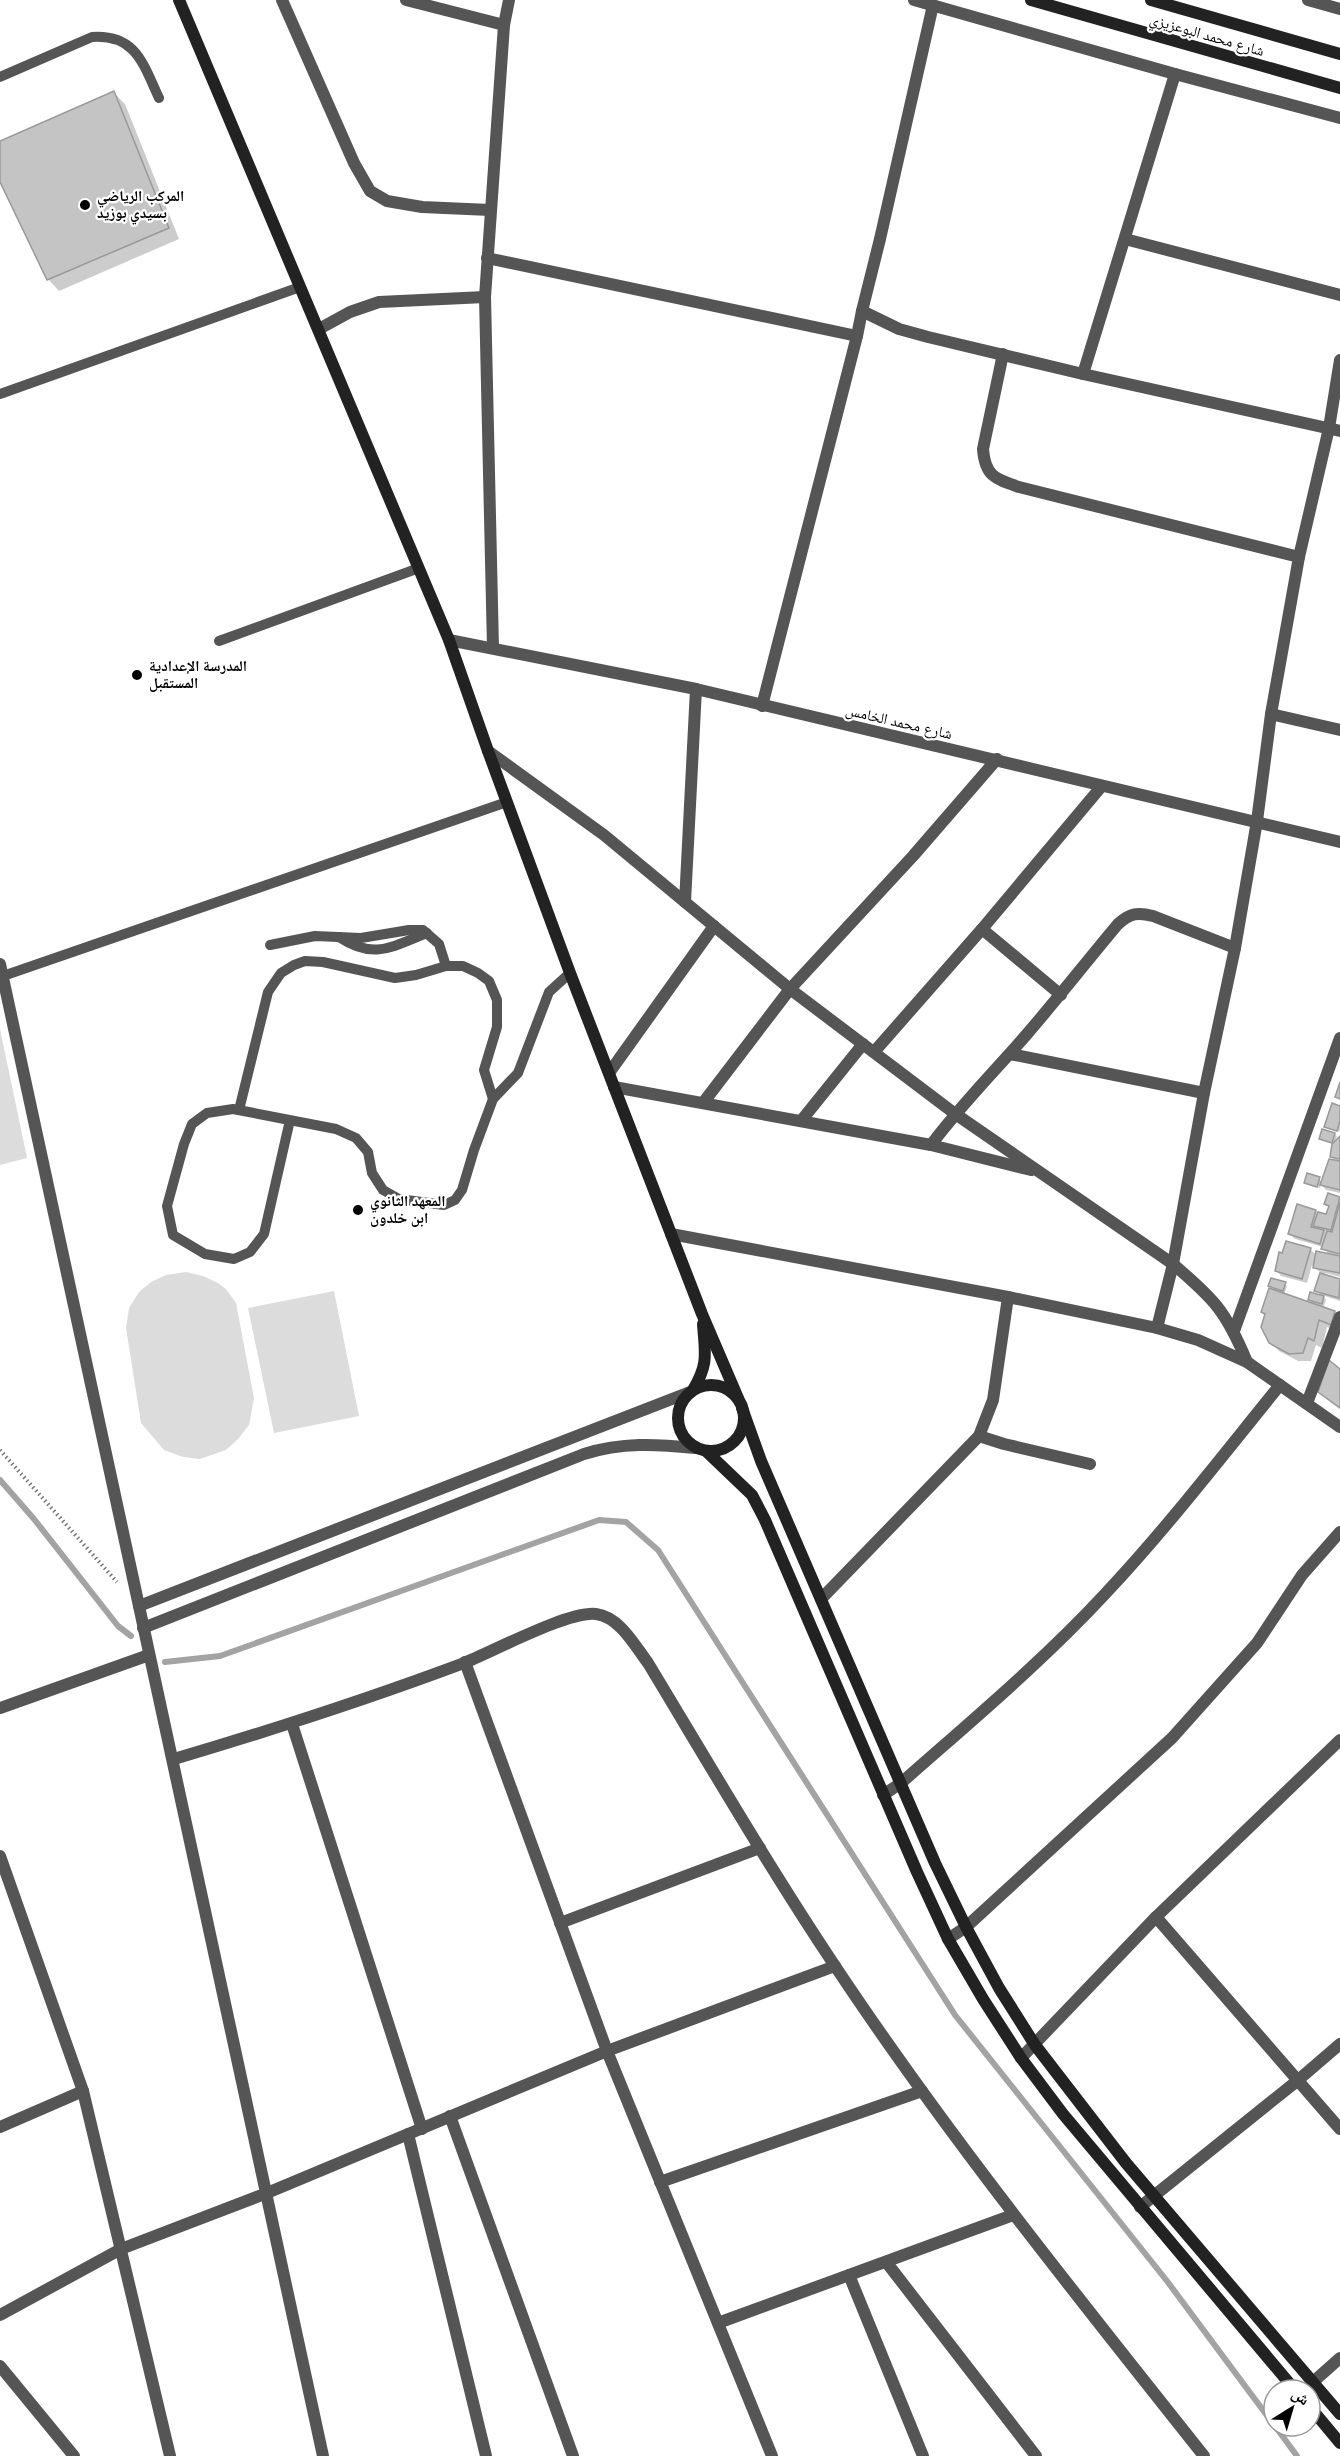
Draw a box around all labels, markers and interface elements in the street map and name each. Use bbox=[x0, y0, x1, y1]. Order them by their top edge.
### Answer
street label: شارع محمد البوعزيزي bbox=[1147, 10, 1267, 63]
place label: المركب الرياضي بسيدي بوزيد bbox=[97, 187, 184, 225]
marker: المركب الرياضي بسيدي بوزيد bbox=[78, 198, 92, 212]
place label: المدرسة الإعدادية المستقبل bbox=[149, 657, 247, 692]
marker: المدرسة الإعدادية المستقبل bbox=[130, 668, 144, 682]
street label: شارع محمد الخامس bbox=[844, 701, 954, 744]
place label: المعهد الثانوي ابن خلدون bbox=[370, 1192, 445, 1227]
marker: المعهد الثانوي ابن خلدون bbox=[351, 1203, 365, 1217]
north arrow bbox=[1262, 2378, 1322, 2438]
text: ش bbox=[1288, 2384, 1313, 2409]

